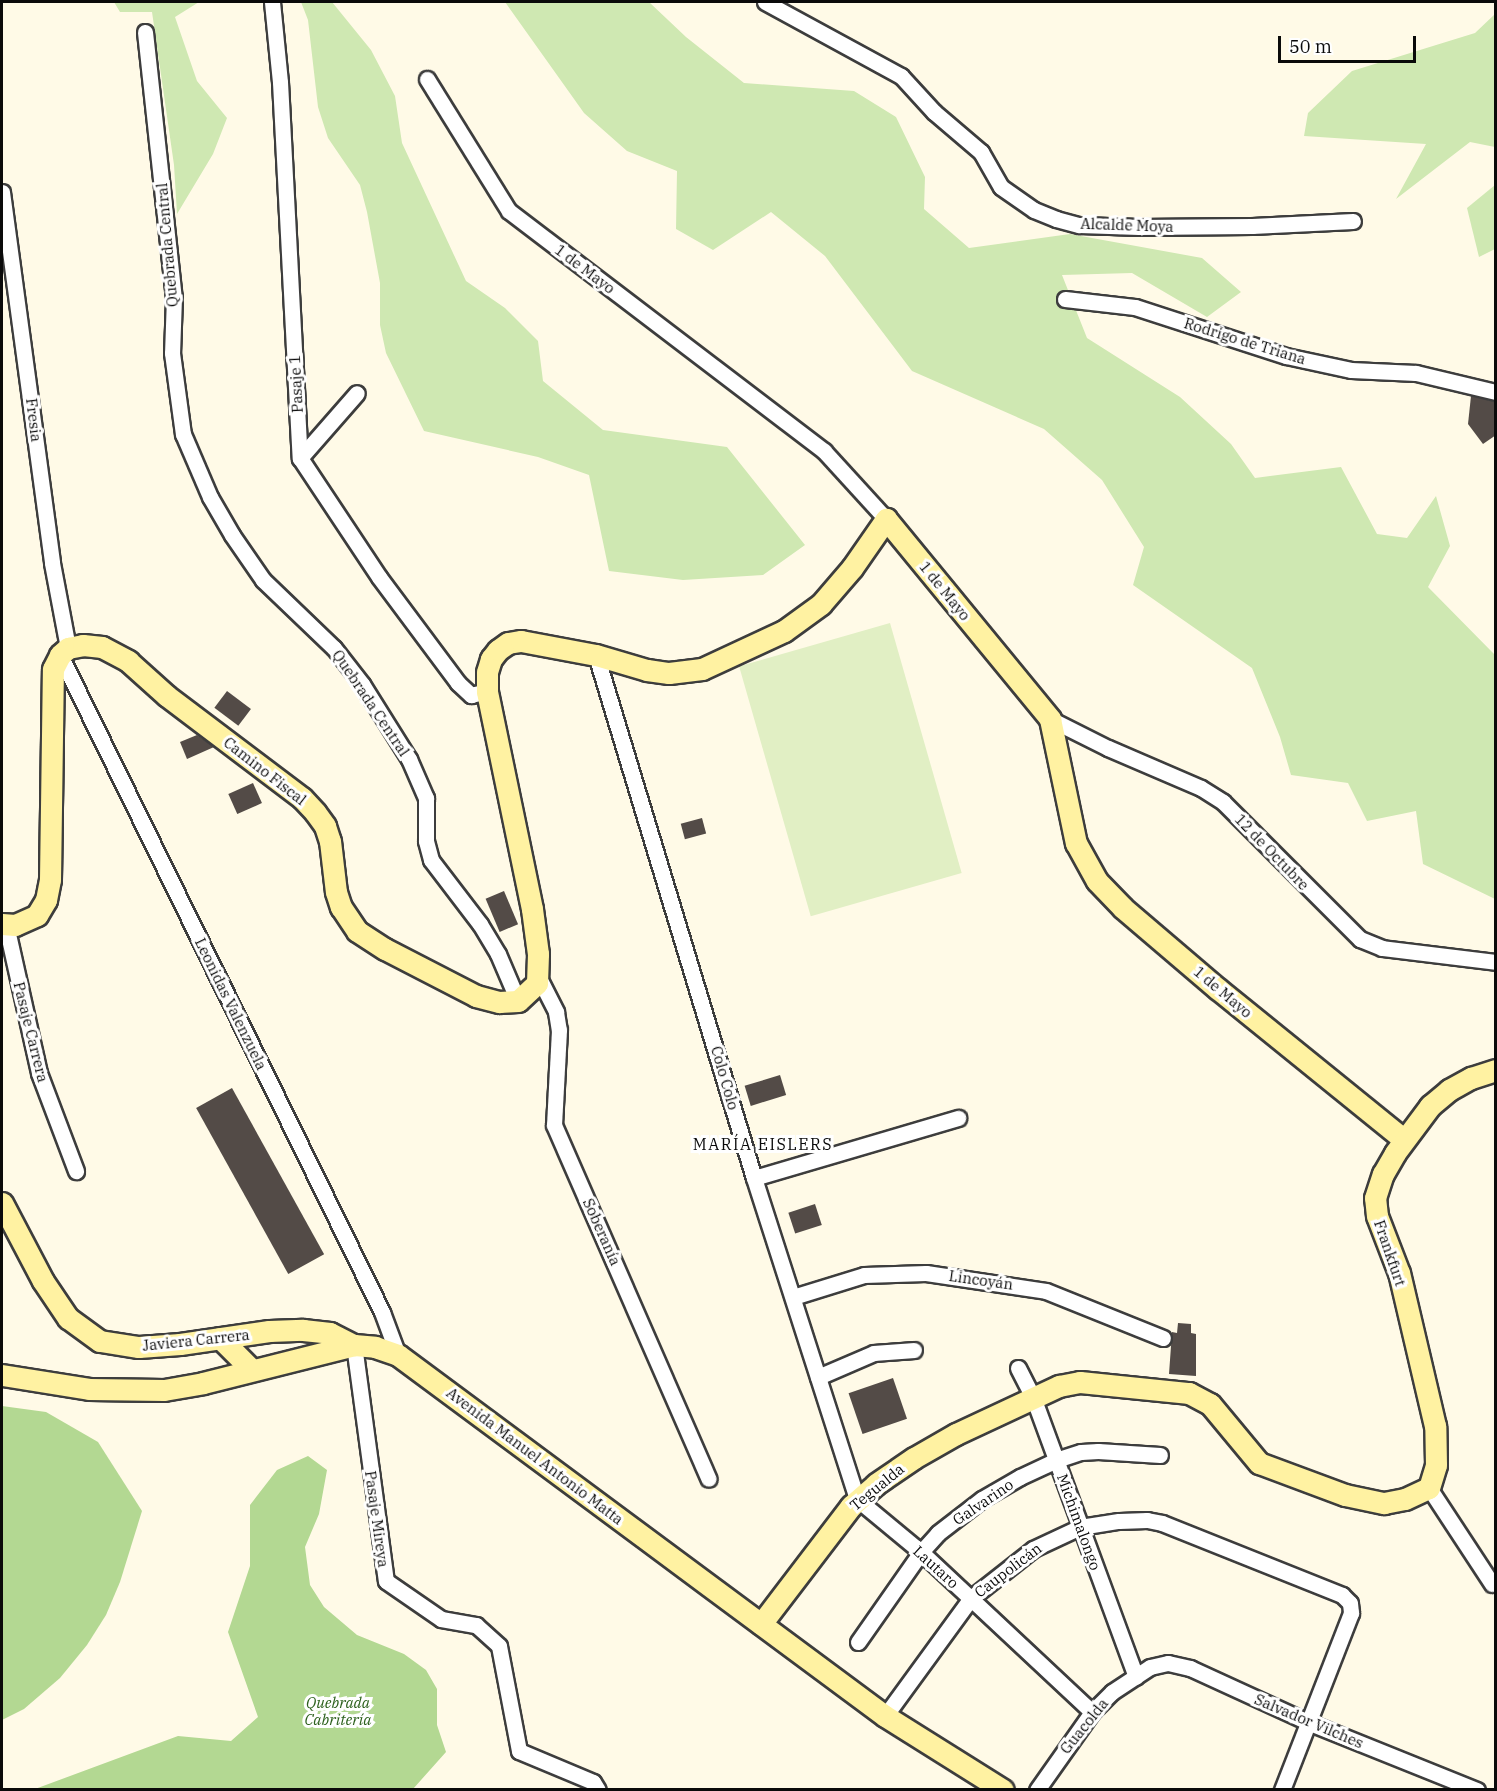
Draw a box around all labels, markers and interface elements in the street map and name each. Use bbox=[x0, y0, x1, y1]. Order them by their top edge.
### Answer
scale bar bbox=[1281, 24, 1419, 62]
text: 50 m bbox=[1289, 35, 1332, 58]
street label: Quebrada Central bbox=[153, 182, 181, 308]
street label: Alcalde Moya bbox=[1080, 214, 1174, 236]
street label: 1 de Mayo bbox=[551, 241, 619, 297]
street label: Rodrigo de Triana bbox=[1182, 314, 1308, 368]
street label: Pasaje 1 bbox=[285, 355, 307, 413]
street label: Fresia bbox=[22, 397, 46, 443]
street label: 1 de Mayo bbox=[916, 558, 974, 624]
street label: Quebrada Central bbox=[329, 646, 413, 760]
street label: Camino Fiscal bbox=[220, 733, 310, 809]
street label: 12 de Octubre bbox=[1231, 810, 1313, 894]
street label: Leonidas Valenzuela bbox=[191, 935, 271, 1073]
street label: 1 de Mayo bbox=[1190, 962, 1256, 1022]
street label: Pasaje Carrera bbox=[10, 980, 52, 1084]
street label: Colo Colo bbox=[707, 1044, 743, 1112]
district label: MARÍA EISLERS bbox=[693, 1134, 833, 1154]
street label: Soberanía bbox=[579, 1196, 625, 1268]
street label: Frankfurt bbox=[1370, 1218, 1410, 1288]
street label: Lincoyán bbox=[948, 1267, 1014, 1293]
street label: Javiera Carrera bbox=[141, 1325, 251, 1355]
street label: Avenida Manuel Antonio Matta bbox=[443, 1384, 627, 1528]
street label: Tegualda bbox=[846, 1460, 908, 1514]
street label: Pasaje Mireya bbox=[361, 1470, 393, 1568]
street label: Michimalongo bbox=[1053, 1471, 1105, 1573]
street label: Galvarino bbox=[949, 1475, 1017, 1529]
street label: Caupolicán bbox=[971, 1539, 1045, 1601]
street label: Lautaro bbox=[910, 1542, 962, 1592]
street label: Salvador Vilches bbox=[1252, 1690, 1366, 1752]
park label: Quebrada Cabritería bbox=[305, 1693, 371, 1728]
street label: Guacolda bbox=[1056, 1695, 1112, 1757]

